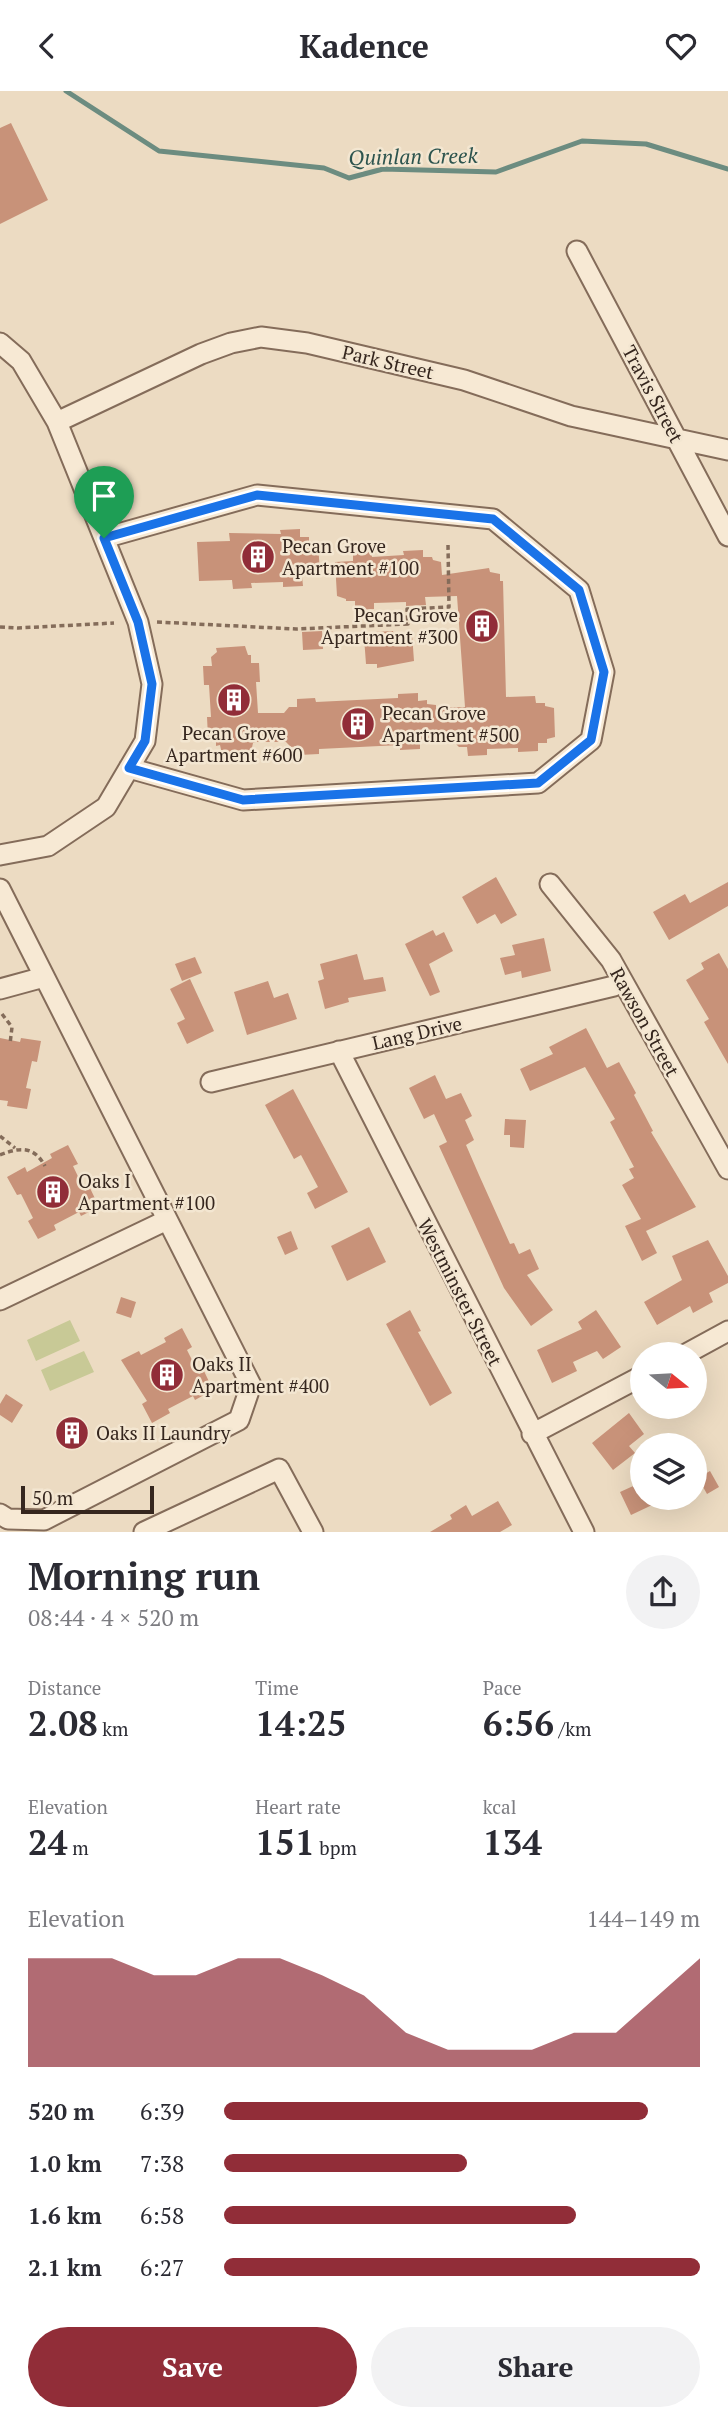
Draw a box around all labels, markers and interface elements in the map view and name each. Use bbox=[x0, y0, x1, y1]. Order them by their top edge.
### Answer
text: Kadence bbox=[299, 25, 429, 67]
icon: back bbox=[28, 27, 66, 65]
icon: heart bbox=[662, 27, 700, 65]
water label: Quinlan Creek bbox=[348, 141, 479, 171]
street label: Park Street bbox=[340, 339, 436, 384]
street label: Travis Street bbox=[617, 341, 690, 447]
pin bbox=[74, 466, 134, 538]
icon: arrive bbox=[85, 477, 123, 515]
place label: Pecan Grove Apartment #100 bbox=[282, 533, 419, 580]
building icon: Pecan Grove Apartment #100 bbox=[239, 538, 277, 576]
place label: Pecan Grove Apartment #300 bbox=[321, 602, 458, 649]
building icon: Pecan Grove Apartment #300 bbox=[463, 607, 501, 645]
building icon: Pecan Grove Apartment #600 bbox=[215, 681, 253, 719]
place label: Pecan Grove Apartment #500 bbox=[382, 700, 519, 747]
building icon: Pecan Grove Apartment #500 bbox=[339, 705, 377, 743]
place label: Pecan Grove Apartment #600 bbox=[165, 720, 303, 767]
street label: Rawson Street bbox=[605, 963, 686, 1081]
street label: Lang Drive bbox=[370, 1010, 464, 1055]
place label: Oaks I Apartment #100 bbox=[78, 1168, 215, 1215]
building icon: Oaks I Apartment #100 bbox=[34, 1173, 72, 1211]
street label: Westminster Street bbox=[412, 1214, 508, 1370]
north arrow bbox=[630, 1342, 707, 1419]
map controls bbox=[630, 1342, 707, 1510]
place label: Oaks II Apartment #400 bbox=[192, 1351, 329, 1398]
building icon: Oaks II Apartment #400 bbox=[148, 1356, 186, 1394]
building icon: Oaks II Laundry bbox=[53, 1414, 91, 1452]
place label: Oaks II Laundry bbox=[96, 1420, 231, 1445]
button: layers bbox=[630, 1433, 707, 1510]
scale bar bbox=[21, 1483, 154, 1515]
text: 50 m bbox=[32, 1485, 73, 1510]
text: Morning run bbox=[28, 1551, 260, 1601]
button: share bbox=[626, 1555, 700, 1629]
text: 08:44 · 4 × 520 m bbox=[28, 1602, 199, 1633]
text: Distance bbox=[28, 1675, 101, 1700]
text: Time bbox=[255, 1675, 299, 1700]
text: Pace bbox=[483, 1675, 522, 1700]
text: 2.08 bbox=[28, 1700, 98, 1746]
text: 14:25 bbox=[255, 1700, 346, 1746]
text: 6:56 bbox=[483, 1700, 554, 1746]
text: km bbox=[98, 1716, 129, 1741]
text: /km bbox=[554, 1716, 591, 1741]
text: Elevation bbox=[28, 1794, 108, 1819]
text: Heart rate bbox=[255, 1794, 341, 1819]
text: kcal bbox=[483, 1794, 516, 1819]
text: 24 bbox=[28, 1819, 68, 1865]
text: 151 bbox=[255, 1819, 315, 1865]
text: 134 bbox=[483, 1819, 542, 1865]
text: m bbox=[68, 1835, 89, 1860]
text: bpm bbox=[315, 1835, 357, 1860]
text: Elevation bbox=[28, 1903, 125, 1934]
text: 144–149 m bbox=[587, 1903, 700, 1934]
text: 520 m bbox=[28, 2096, 94, 2127]
text: 6:39 bbox=[140, 2096, 184, 2127]
text: 1.0 km bbox=[28, 2148, 102, 2179]
text: 7:38 bbox=[140, 2148, 184, 2179]
text: 1.6 km bbox=[28, 2200, 102, 2231]
text: 6:58 bbox=[140, 2200, 184, 2231]
text: 2.1 km bbox=[28, 2252, 102, 2283]
text: 6:27 bbox=[140, 2252, 184, 2283]
button: Save bbox=[28, 2327, 357, 2407]
button: Share bbox=[371, 2327, 700, 2407]

